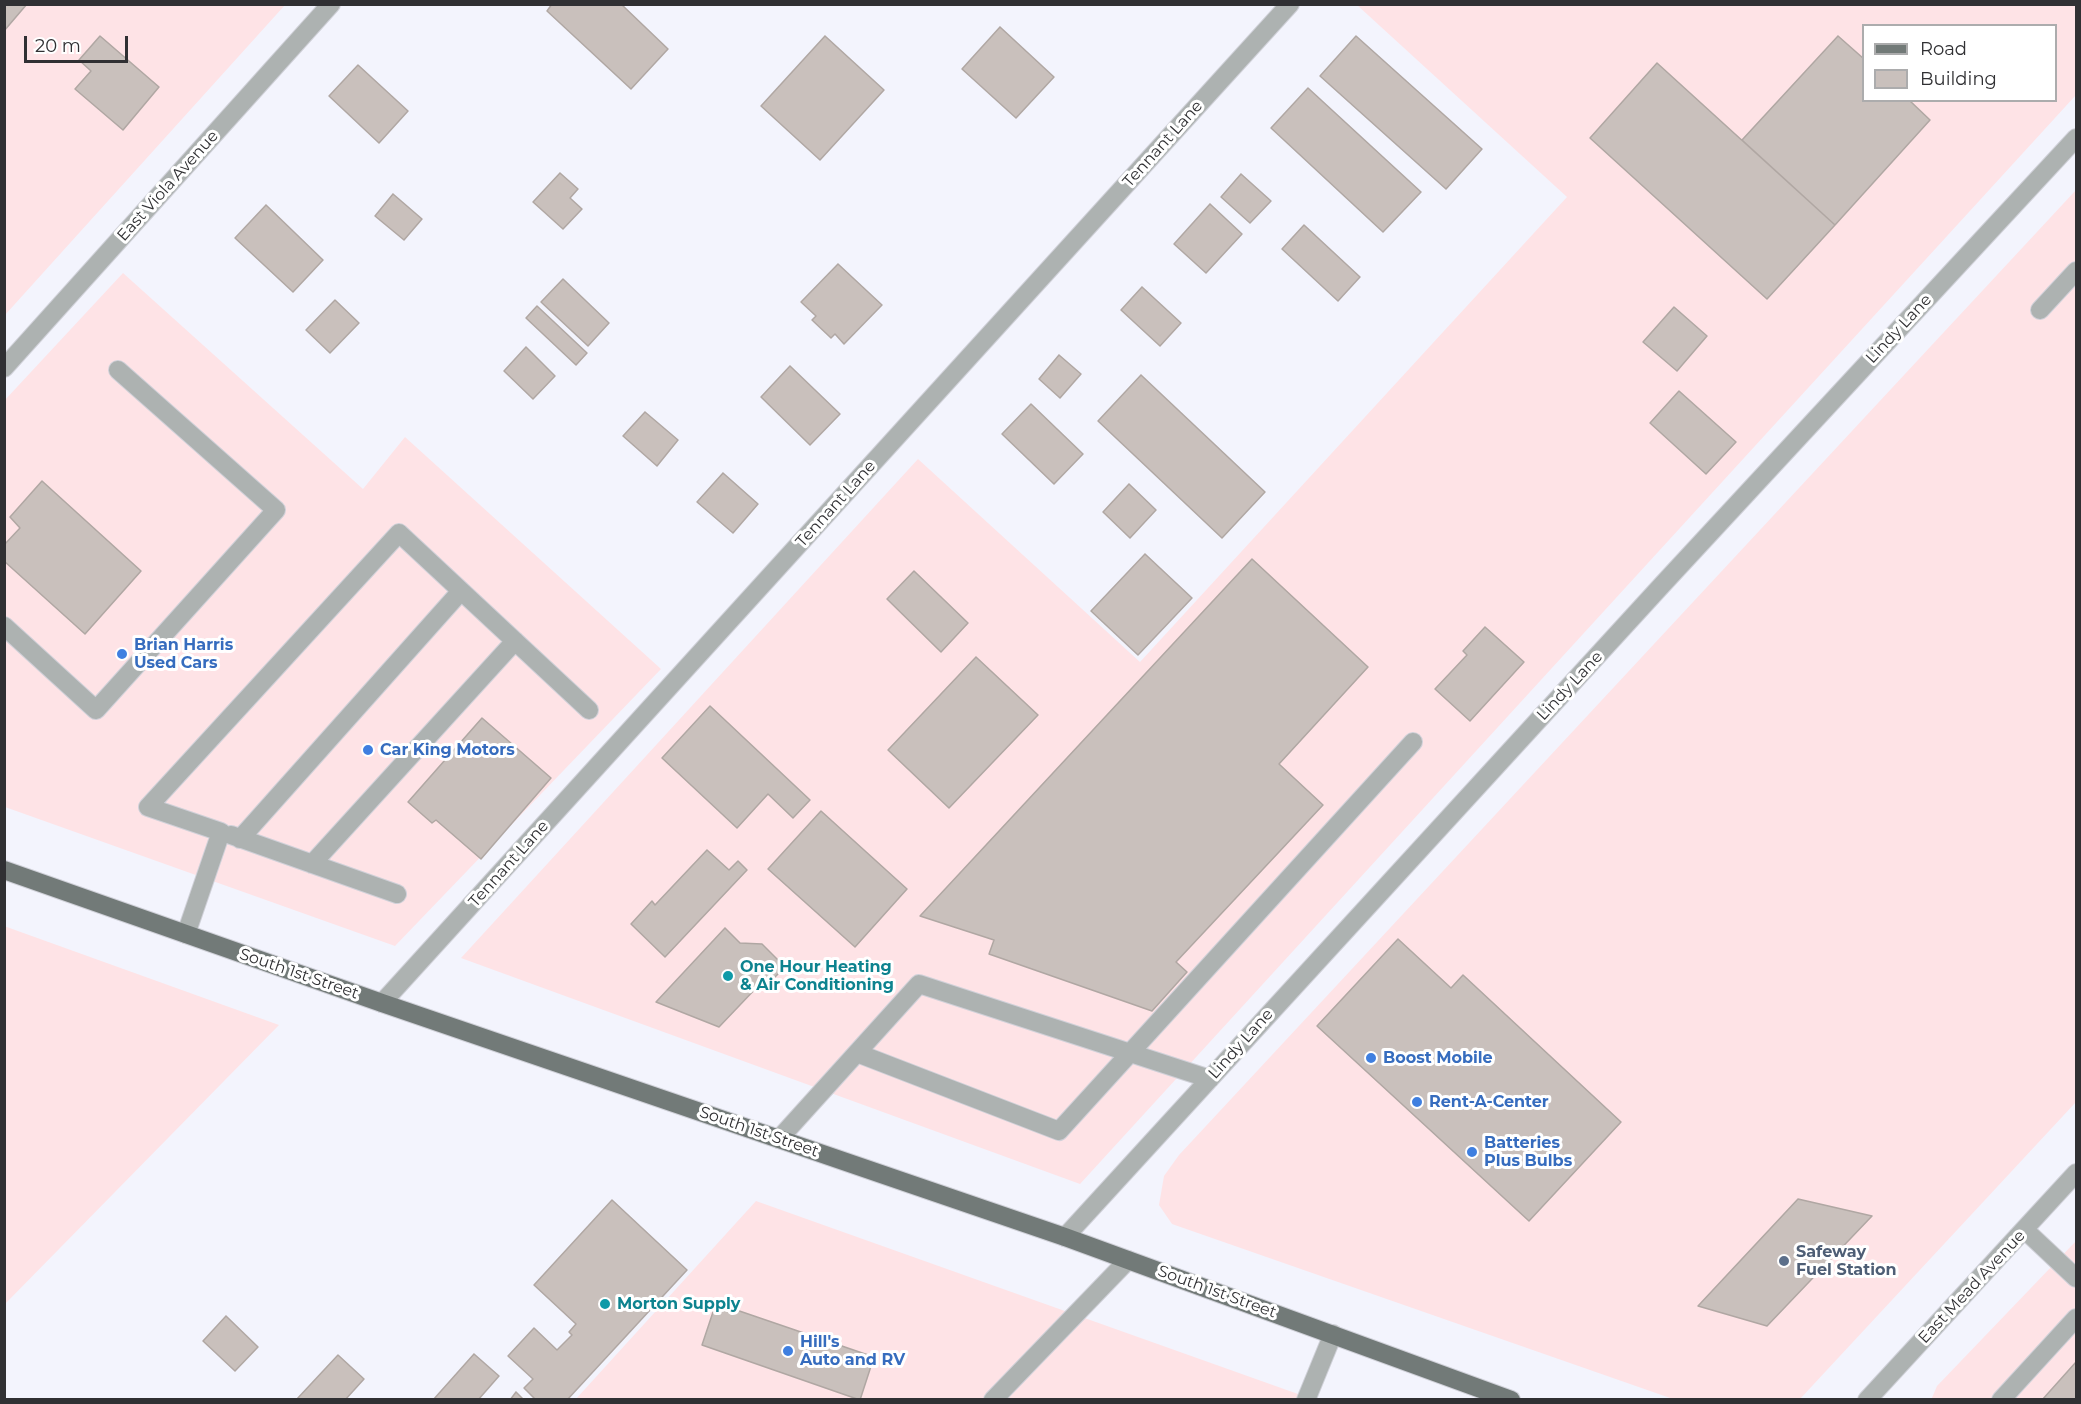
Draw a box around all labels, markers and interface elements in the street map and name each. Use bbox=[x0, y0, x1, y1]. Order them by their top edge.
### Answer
scale bar bbox=[27, 24, 130, 62]
legend bbox=[1862, 24, 2057, 102]
text: 20 m bbox=[35, 35, 81, 57]
text: Road bbox=[1920, 38, 1967, 60]
text: Building bbox=[1920, 68, 1997, 90]
street label: Tennant Lane bbox=[1119, 97, 1207, 191]
street label: East Viola Avenue bbox=[113, 127, 223, 245]
street label: Lindy Lane bbox=[1862, 290, 1936, 368]
street label: Tennant Lane bbox=[792, 457, 880, 551]
place label: Brian Harris Used Cars bbox=[134, 635, 233, 673]
marker: Brian Harris Used Cars bbox=[115, 647, 129, 661]
street label: Lindy Lane bbox=[1533, 647, 1607, 725]
place label: Car King Motors bbox=[380, 740, 515, 760]
marker: Car King Motors bbox=[361, 743, 375, 757]
street label: Tennant Lane bbox=[465, 817, 553, 911]
street label: South 1st Street bbox=[237, 945, 361, 1003]
place label: One Hour Heating & Air Conditioning bbox=[740, 957, 894, 995]
marker: One Hour Heating & Air Conditioning bbox=[721, 969, 735, 983]
street label: Lindy Lane bbox=[1205, 1005, 1277, 1083]
place label: Boost Mobile bbox=[1383, 1048, 1493, 1068]
marker: Boost Mobile bbox=[1364, 1051, 1378, 1065]
place label: Rent-A-Center bbox=[1429, 1092, 1549, 1112]
marker: Rent-A-Center bbox=[1410, 1095, 1424, 1109]
street label: South 1st Street bbox=[697, 1103, 821, 1161]
place label: Batteries Plus Bulbs bbox=[1484, 1133, 1572, 1171]
marker: Batteries Plus Bulbs bbox=[1465, 1145, 1479, 1159]
street label: East Mead Avenue bbox=[1914, 1226, 2030, 1348]
place label: Safeway Fuel Station bbox=[1796, 1242, 1897, 1280]
marker: Safeway Fuel Station bbox=[1777, 1254, 1791, 1268]
street label: South 1st Street bbox=[1155, 1262, 1279, 1322]
place label: Morton Supply bbox=[617, 1294, 740, 1314]
marker: Morton Supply bbox=[598, 1297, 612, 1311]
place label: Hill's Auto and RV bbox=[800, 1332, 905, 1370]
marker: Hill's Auto and RV bbox=[781, 1344, 795, 1358]

